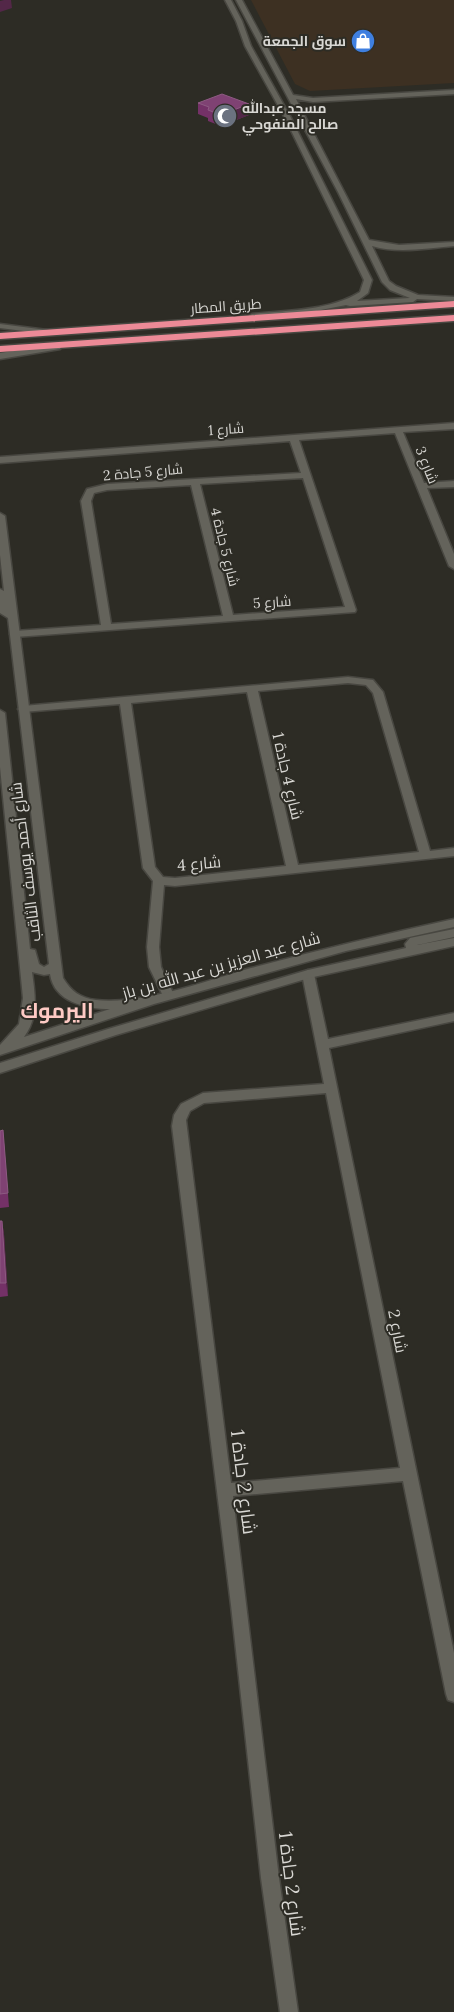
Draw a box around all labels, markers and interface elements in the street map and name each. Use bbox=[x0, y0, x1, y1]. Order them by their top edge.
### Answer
shop icon: سوق الجمعة bbox=[350, 28, 376, 54]
place label: سوق الجمعة bbox=[263, 32, 346, 50]
place label: مسجد عبدالله صالح المنفوحي bbox=[242, 99, 338, 136]
mosque icon: مسجد عبدالله صالح المنفوحي bbox=[212, 103, 238, 129]
street label: طريق المطار bbox=[189, 295, 262, 318]
street label: شارع 1 bbox=[207, 419, 245, 439]
street label: شارع 3 bbox=[411, 444, 443, 486]
street label: شارع 5 جادة 2 bbox=[102, 460, 184, 484]
street label: شارع 5 جادة 4 bbox=[207, 506, 243, 588]
street label: شارع 5 bbox=[252, 592, 292, 612]
street label: شارع 4 جادة 1 bbox=[266, 730, 308, 822]
street label: شارع أحمد يوسف الثاقب bbox=[5, 781, 47, 943]
street label: شارع 4 bbox=[176, 851, 222, 877]
street label: شارع عبد العزيز بن عبد الله بن باز bbox=[119, 927, 323, 1005]
district label: اليرموك bbox=[20, 997, 94, 1024]
street label: شارع 2 bbox=[382, 1308, 412, 1355]
street label: شارع 2 جادة 1 bbox=[224, 1428, 262, 1536]
street label: شارع 2 جادة 1 bbox=[272, 1830, 310, 1938]

